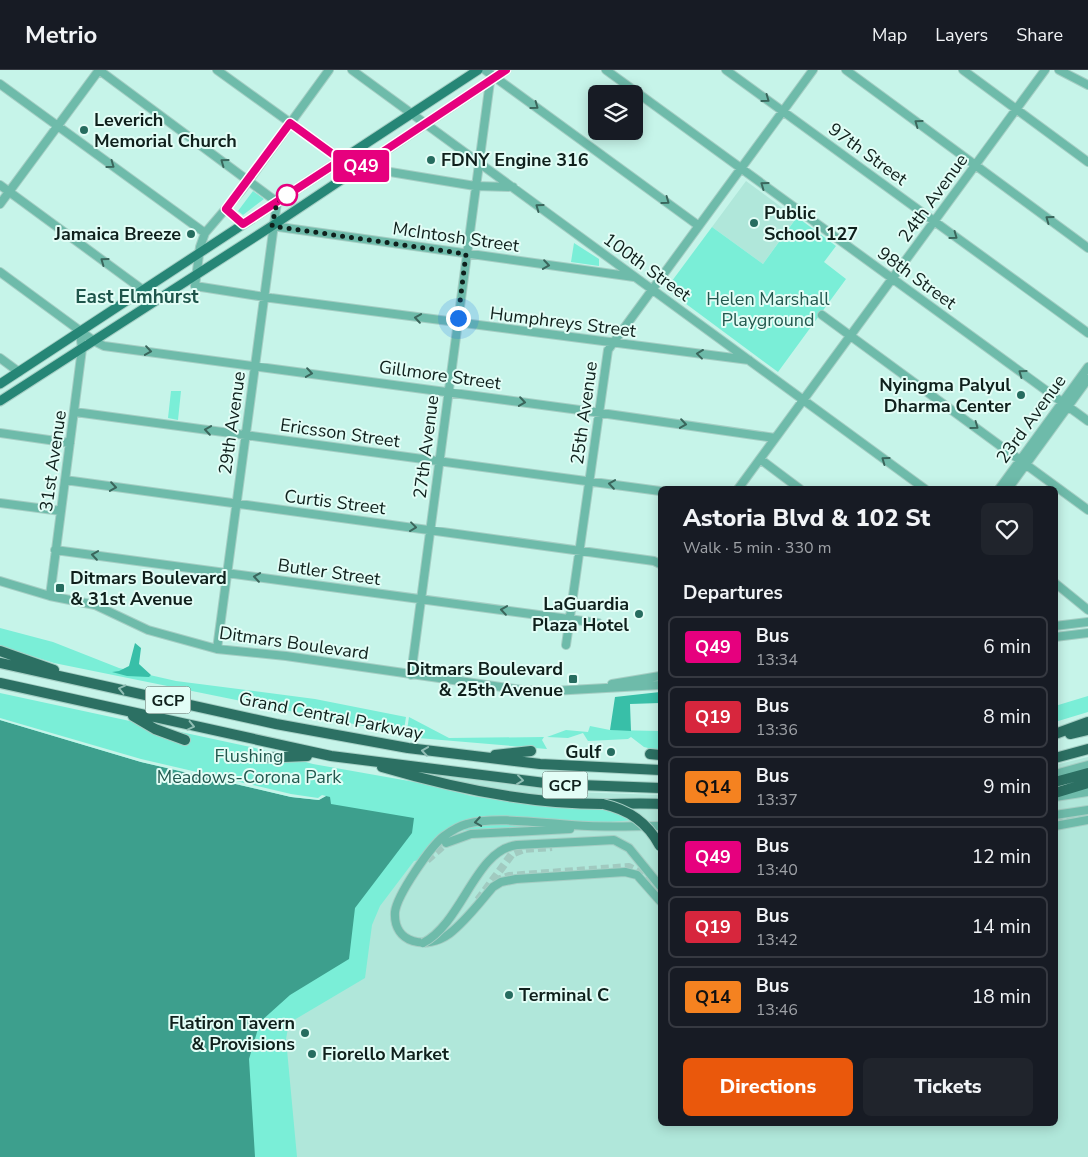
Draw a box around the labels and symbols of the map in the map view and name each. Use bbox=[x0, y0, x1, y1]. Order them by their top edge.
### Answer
one-way arrow bbox=[760, 93, 770, 102]
one-way arrow bbox=[529, 100, 539, 109]
place label: Leverich Memorial Church bbox=[94, 108, 237, 153]
street label: 97th Street bbox=[824, 117, 913, 191]
one-way arrow bbox=[914, 120, 924, 129]
marker: Leverich Memorial Church bbox=[78, 124, 90, 136]
place label: FDNY Engine 316 bbox=[441, 148, 589, 172]
street label: 24th Avenue bbox=[893, 149, 973, 247]
line badge: Q49 bbox=[332, 150, 390, 182]
marker: FDNY Engine 316 bbox=[425, 154, 437, 166]
one-way arrow bbox=[105, 159, 115, 168]
one-way arrow bbox=[220, 159, 230, 168]
one-way arrow bbox=[760, 182, 770, 191]
unlabelled marker bbox=[276, 184, 298, 206]
one-way arrow bbox=[660, 196, 669, 204]
place label: Public School 127 bbox=[764, 201, 858, 246]
one-way arrow bbox=[535, 204, 545, 213]
street label: McIntosh Street bbox=[391, 216, 521, 258]
one-way arrow bbox=[1045, 216, 1055, 225]
marker: Public School 127 bbox=[748, 217, 760, 229]
place label: Jamaica Breeze bbox=[54, 222, 181, 246]
street label: 100th Street bbox=[598, 227, 696, 307]
marker: Jamaica Breeze bbox=[185, 228, 197, 240]
one-way arrow bbox=[948, 230, 958, 239]
street label: 98th Street bbox=[873, 241, 962, 315]
one-way arrow bbox=[101, 259, 110, 267]
one-way arrow bbox=[542, 259, 550, 270]
district label: East Elmhurst bbox=[75, 284, 199, 310]
park label: Helen Marshall Playground bbox=[706, 287, 830, 332]
street label: Humphreys Street bbox=[488, 301, 638, 343]
your location bbox=[446, 306, 471, 331]
one-way arrow bbox=[414, 313, 422, 324]
one-way arrow bbox=[143, 346, 152, 356]
one-way arrow bbox=[696, 350, 705, 360]
street label: Gillmore Street bbox=[377, 355, 503, 396]
street label: 25th Avenue bbox=[565, 360, 603, 466]
one-way arrow bbox=[305, 367, 313, 378]
street label: 29th Avenue bbox=[213, 370, 251, 476]
street label: 23rd Avenue bbox=[991, 370, 1071, 468]
one-way arrow bbox=[1019, 370, 1028, 380]
place label: Nyingma Palyul Dharma Center bbox=[879, 373, 1011, 418]
marker: Nyingma Palyul Dharma Center bbox=[1015, 389, 1027, 401]
street label: 27th Avenue bbox=[408, 394, 444, 500]
one-way arrow bbox=[518, 396, 526, 407]
street label: 31st Avenue bbox=[34, 409, 72, 513]
street label: Ericsson Street bbox=[279, 413, 402, 453]
one-way arrow bbox=[678, 419, 687, 429]
one-way arrow bbox=[969, 420, 978, 429]
one-way arrow bbox=[204, 425, 212, 436]
one-way arrow bbox=[881, 457, 891, 466]
one-way arrow bbox=[607, 479, 615, 490]
one-way arrow bbox=[109, 481, 117, 492]
street label: Curtis Street bbox=[283, 484, 388, 520]
one-way arrow bbox=[409, 521, 417, 532]
one-way arrow bbox=[91, 550, 99, 561]
street label: Butler Street bbox=[276, 553, 383, 591]
place label: Ditmars Boulevard & 31st Avenue bbox=[70, 566, 227, 611]
one-way arrow bbox=[252, 572, 260, 583]
marker: Ditmars Boulevard & 31st Avenue bbox=[54, 582, 66, 594]
place label: LaGuardia Plaza Hotel bbox=[532, 592, 629, 637]
one-way arrow bbox=[500, 606, 509, 616]
marker: LaGuardia Plaza Hotel bbox=[633, 608, 645, 620]
street label: Ditmars Boulevard bbox=[218, 621, 370, 665]
place label: Ditmars Boulevard & 25th Avenue bbox=[406, 657, 563, 702]
marker: Ditmars Boulevard & 25th Avenue bbox=[567, 673, 579, 685]
one-way arrow bbox=[117, 685, 126, 695]
road number: GCP bbox=[146, 686, 190, 714]
street label: Grand Central Parkway bbox=[237, 686, 426, 746]
one-way arrow bbox=[186, 720, 195, 731]
place label: Gulf bbox=[565, 740, 601, 764]
park label: Flushing Meadows-Corona Park bbox=[157, 744, 342, 789]
one-way arrow bbox=[421, 746, 429, 757]
marker: Gulf bbox=[605, 746, 617, 758]
road number: GCP bbox=[542, 772, 588, 798]
one-way arrow bbox=[516, 774, 524, 785]
one-way arrow bbox=[474, 816, 482, 827]
place label: Terminal C bbox=[519, 983, 609, 1007]
marker: Terminal C bbox=[503, 989, 515, 1001]
place label: Flatiron Tavern & Provisions bbox=[169, 1011, 295, 1056]
marker: Flatiron Tavern & Provisions bbox=[299, 1027, 311, 1039]
place label: Fiorello Market bbox=[322, 1042, 449, 1066]
marker: Fiorello Market bbox=[306, 1048, 318, 1060]

